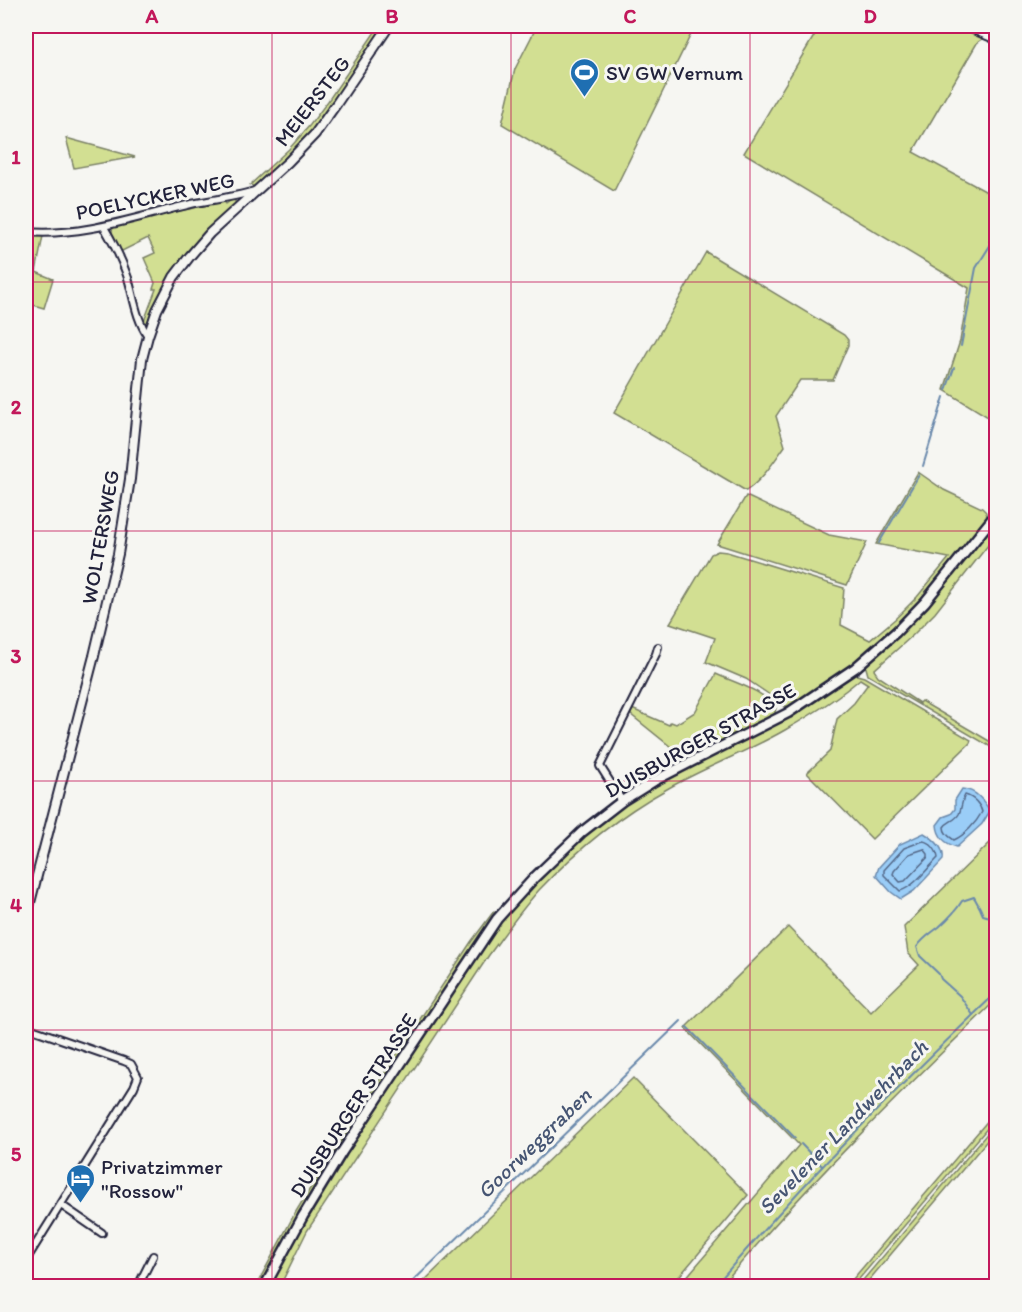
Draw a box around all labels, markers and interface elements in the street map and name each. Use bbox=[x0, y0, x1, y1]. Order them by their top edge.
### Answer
text: A bbox=[145, 4, 159, 28]
text: B bbox=[386, 4, 399, 28]
text: C bbox=[624, 4, 637, 28]
text: D bbox=[863, 4, 877, 28]
street label: MEIERSTEG bbox=[269, 51, 355, 151]
sports icon: SV GW Vernum bbox=[569, 56, 601, 98]
place label: SV GW Vernum bbox=[606, 60, 743, 85]
text: 1 bbox=[11, 145, 21, 169]
street label: POELYCKER WEG bbox=[73, 167, 237, 225]
text: 2 bbox=[11, 395, 22, 419]
street label: WOLTERSWEG bbox=[76, 468, 124, 606]
text: 3 bbox=[11, 644, 22, 668]
street label: DUISBURGER STRASSE bbox=[600, 677, 800, 803]
text: 4 bbox=[10, 893, 22, 917]
street label: DUISBURGER STRASSE bbox=[284, 1008, 422, 1202]
water label: Sevelener Landwehrbach bbox=[752, 1034, 934, 1220]
water label: Goorweggraben bbox=[471, 1081, 597, 1204]
text: 5 bbox=[11, 1142, 22, 1166]
place label: Privatzimmer "Rossow" bbox=[101, 1154, 223, 1203]
hotel icon: Privatzimmer "Rossow" bbox=[64, 1162, 96, 1204]

